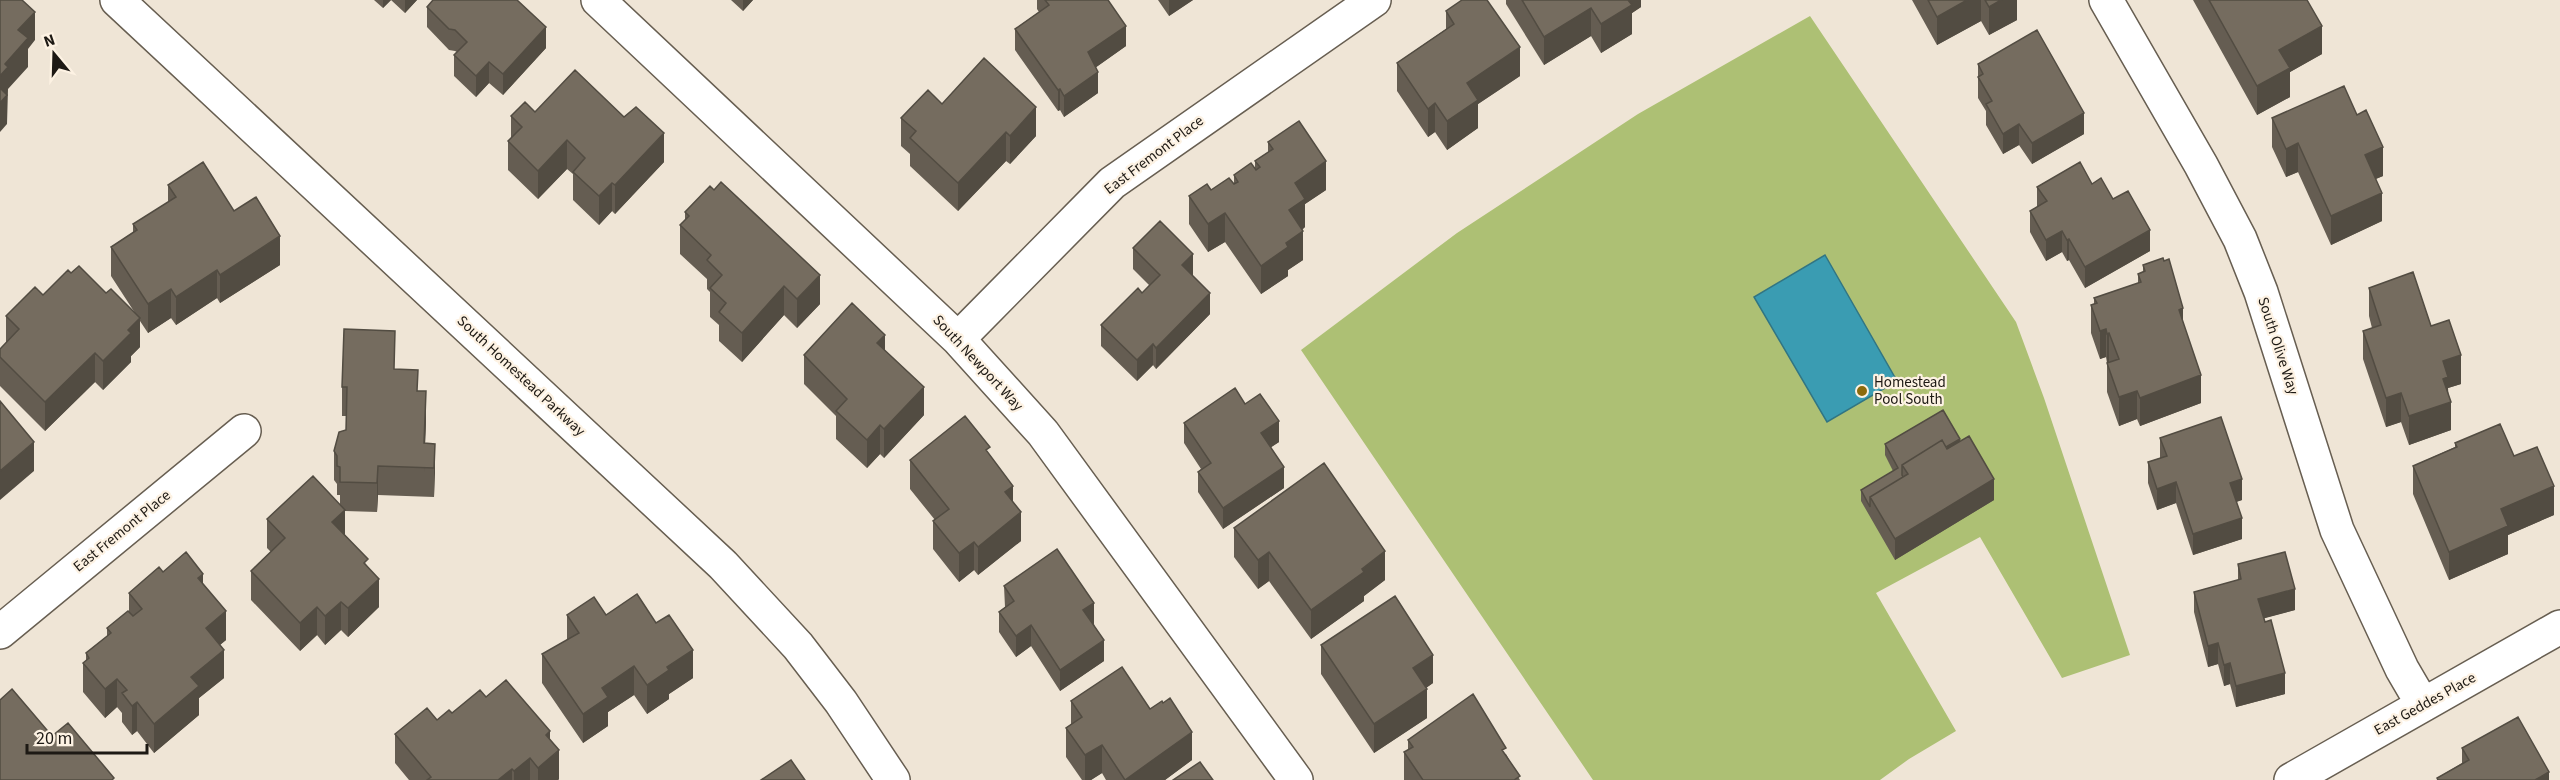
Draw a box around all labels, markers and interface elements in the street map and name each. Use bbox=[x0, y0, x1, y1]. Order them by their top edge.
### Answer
north arrow bbox=[24, 24, 84, 84]
text: N bbox=[41, 29, 58, 53]
street label: East Fremont Place bbox=[1100, 111, 1208, 199]
street label: South Olive Way bbox=[2252, 294, 2304, 398]
street label: South Newport Way bbox=[928, 310, 1028, 416]
street label: South Homestead Parkway bbox=[452, 311, 590, 441]
place label: Homestead Pool South bbox=[1874, 372, 1946, 410]
marker: Homestead Pool South bbox=[1855, 384, 1869, 398]
street label: East Fremont Place bbox=[69, 485, 175, 577]
street label: East Geddes Place bbox=[2370, 667, 2480, 741]
scale bar bbox=[27, 717, 147, 755]
text: 20 m bbox=[36, 726, 72, 751]

